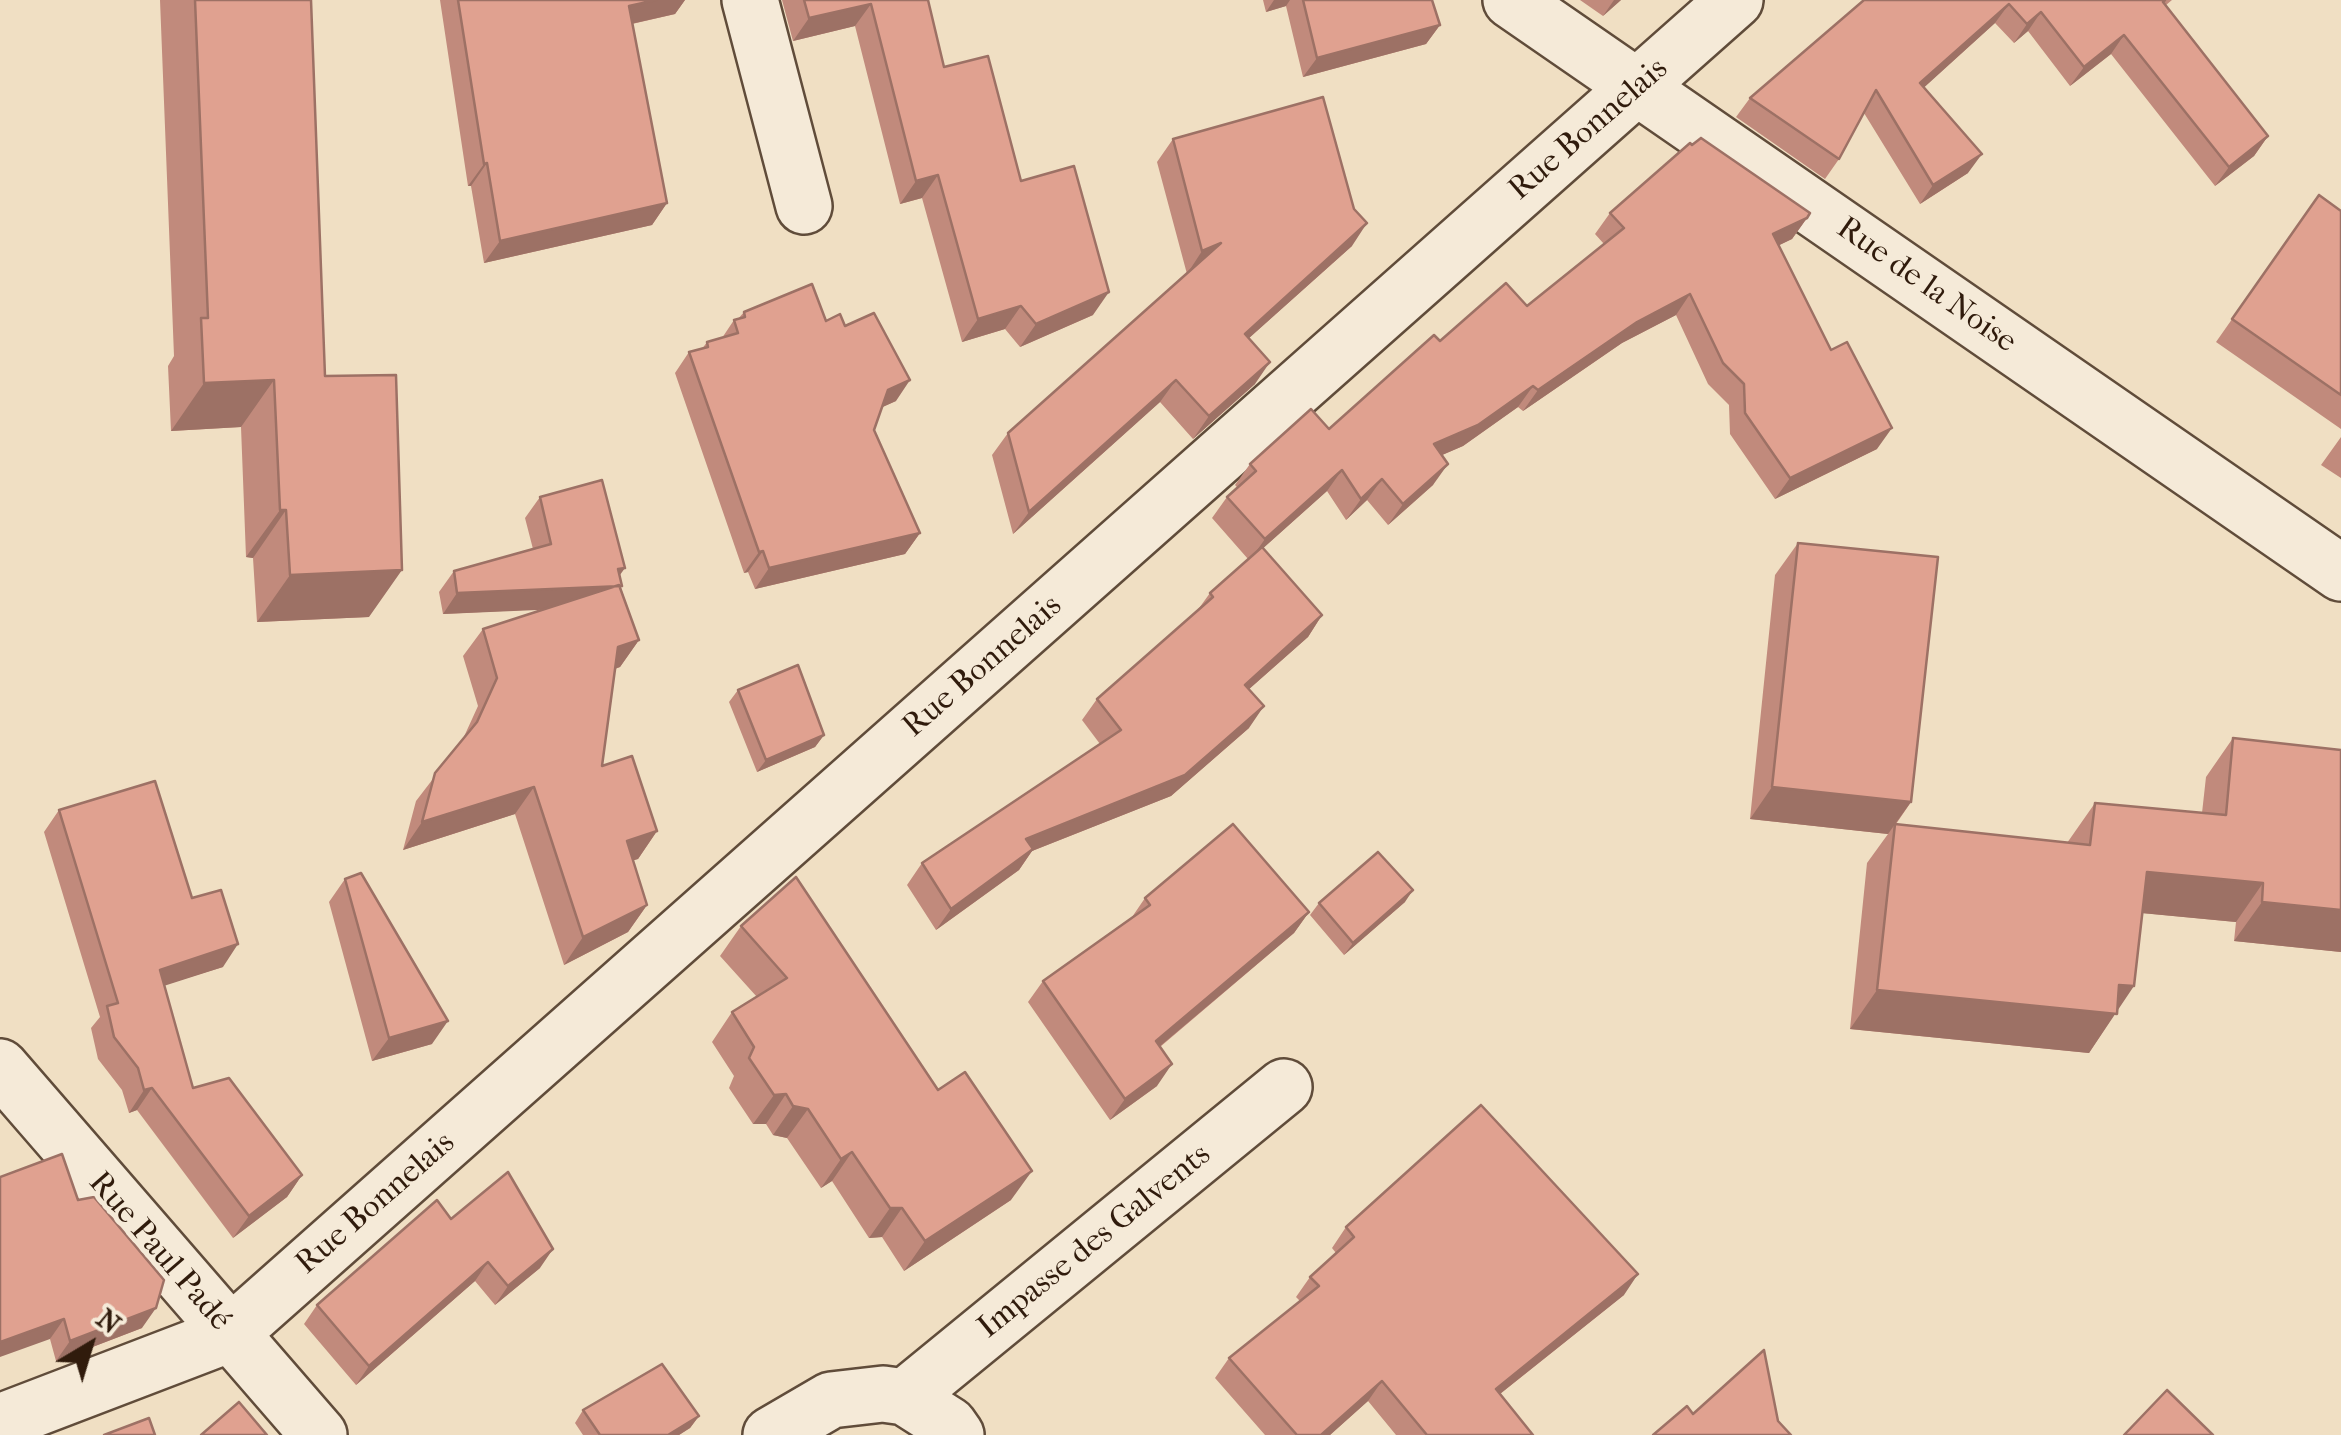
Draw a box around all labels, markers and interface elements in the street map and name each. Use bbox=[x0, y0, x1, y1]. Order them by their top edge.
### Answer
street label: Rue Bonnelais bbox=[1502, 51, 1676, 209]
street label: Rue de la Noise bbox=[1829, 210, 2023, 362]
street label: Rue Bonnelais bbox=[896, 588, 1070, 746]
street label: Rue Bonnelais bbox=[289, 1125, 463, 1283]
street label: Impasse des Galvents bbox=[971, 1136, 1219, 1348]
street label: Rue Paul Padé bbox=[80, 1165, 238, 1339]
north arrow bbox=[40, 1295, 140, 1395]
text: N bbox=[90, 1301, 127, 1341]

